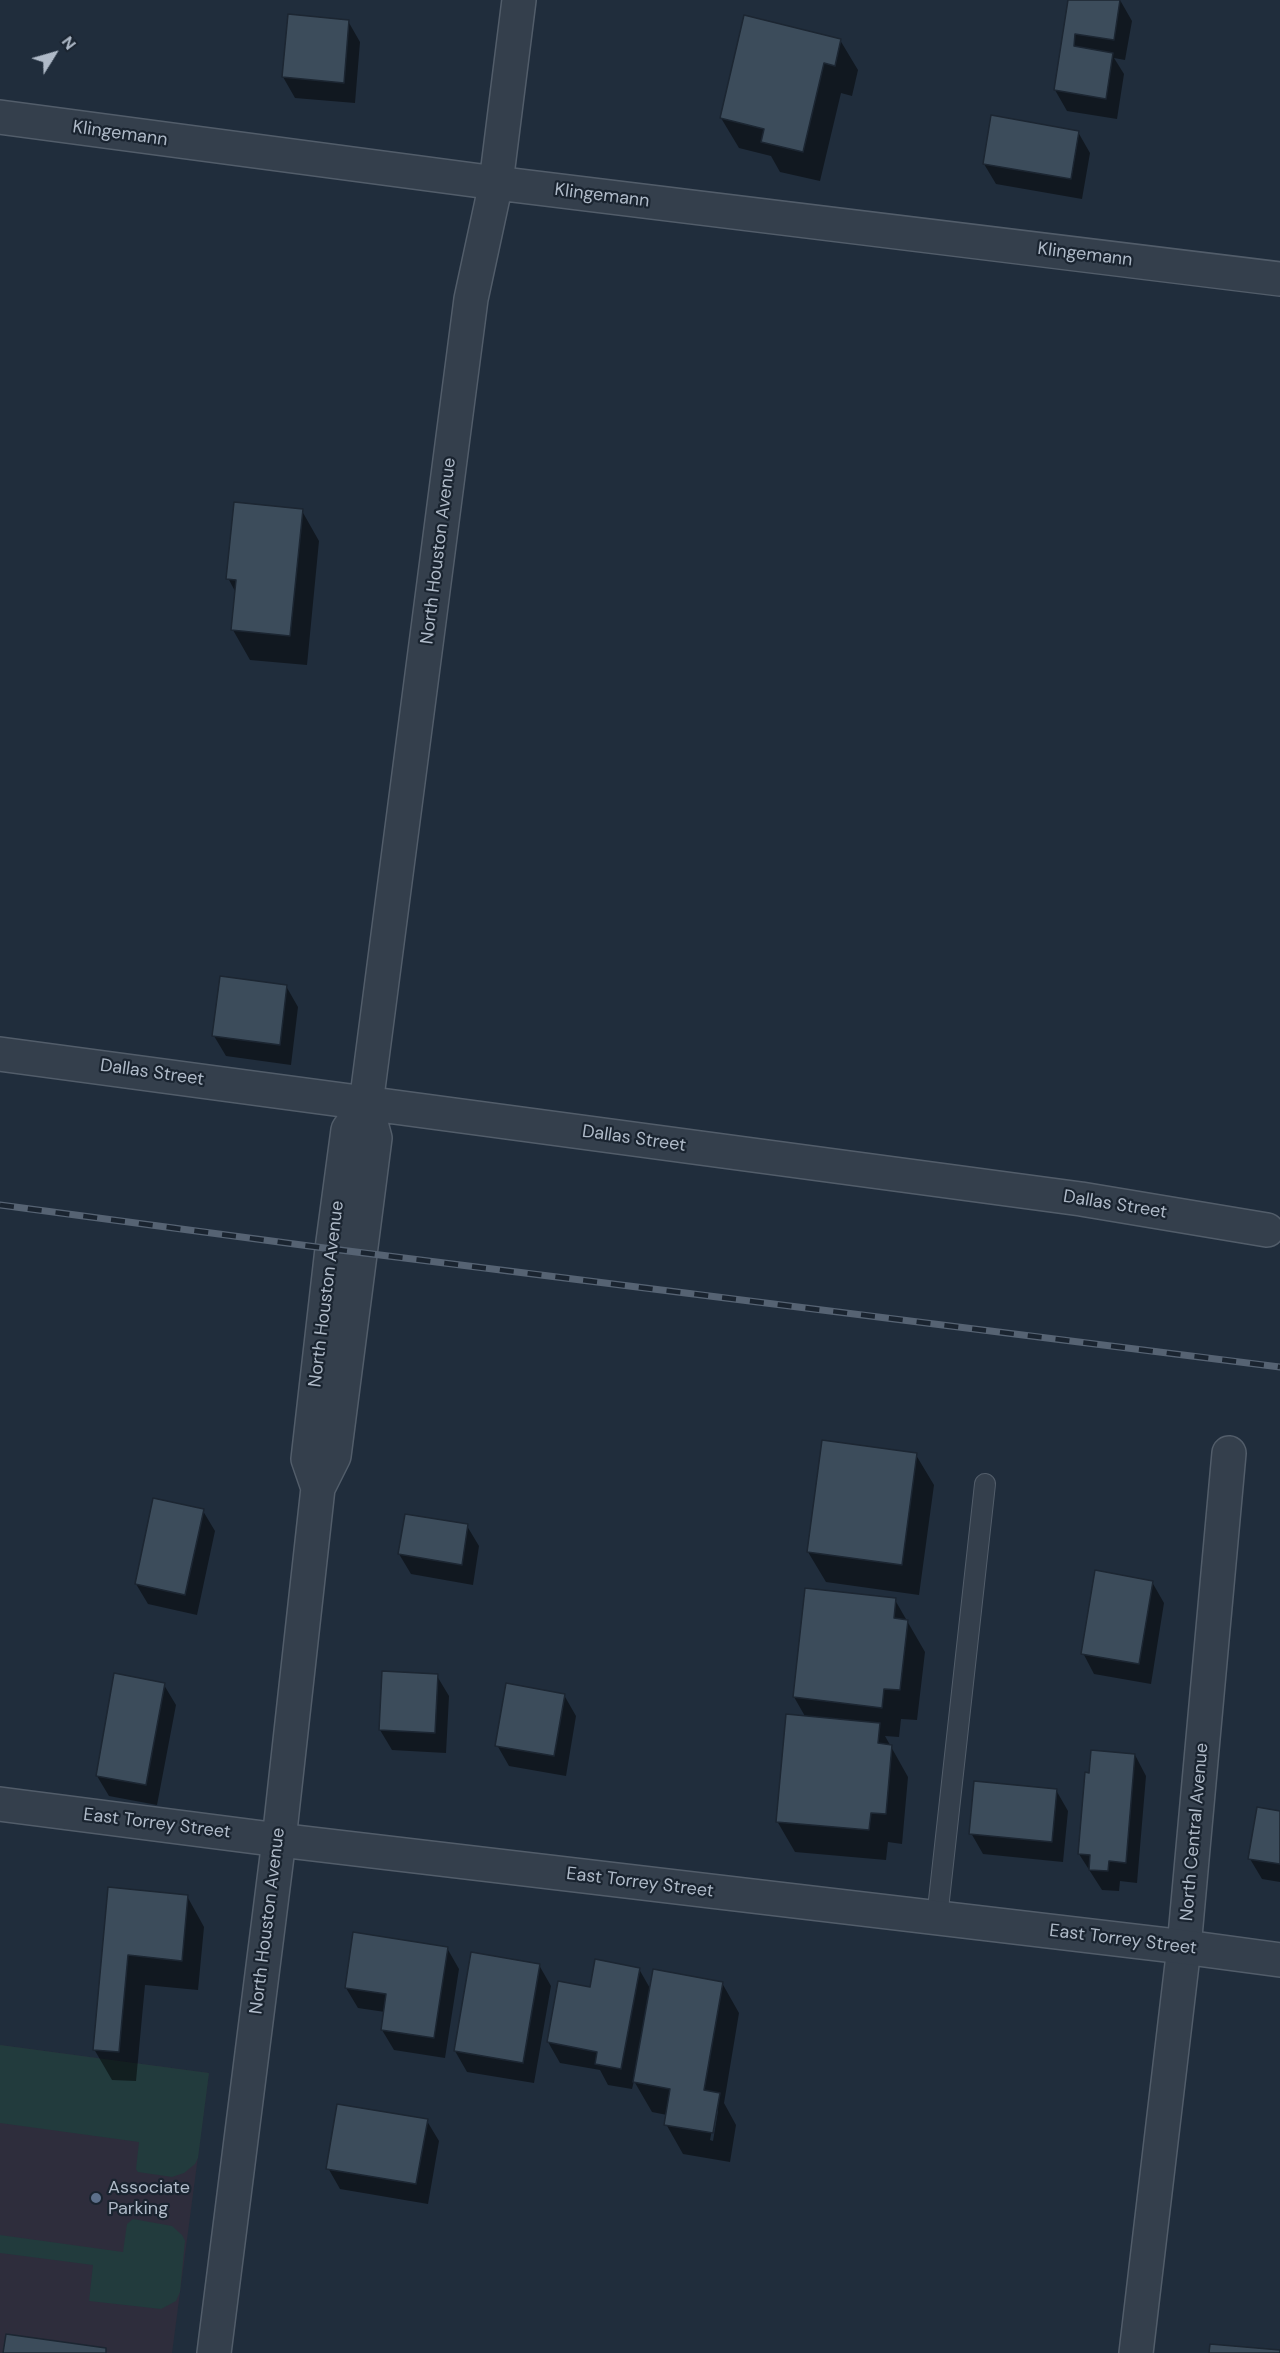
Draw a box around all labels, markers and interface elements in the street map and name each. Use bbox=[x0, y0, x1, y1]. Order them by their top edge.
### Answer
north arrow bbox=[24, 24, 84, 84]
text: N bbox=[57, 32, 81, 54]
street label: Klingemann bbox=[71, 117, 169, 151]
street label: Klingemann bbox=[553, 179, 651, 213]
street label: Klingemann bbox=[1036, 238, 1134, 272]
street label: North Houston Avenue bbox=[417, 457, 461, 645]
street label: Dallas Street bbox=[99, 1055, 205, 1091]
street label: Dallas Street bbox=[581, 1121, 687, 1157]
street label: Dallas Street bbox=[1062, 1186, 1168, 1224]
street label: North Houston Avenue bbox=[305, 1200, 349, 1388]
street label: North Central Avenue bbox=[1176, 1742, 1214, 1922]
street label: East Torrey Street bbox=[82, 1804, 232, 1844]
street label: North Houston Avenue bbox=[246, 1827, 290, 2015]
street label: East Torrey Street bbox=[565, 1863, 715, 1903]
street label: East Torrey Street bbox=[1048, 1920, 1198, 1960]
place label: Associate Parking bbox=[108, 2177, 190, 2220]
marker: Associate Parking bbox=[89, 2191, 103, 2205]

